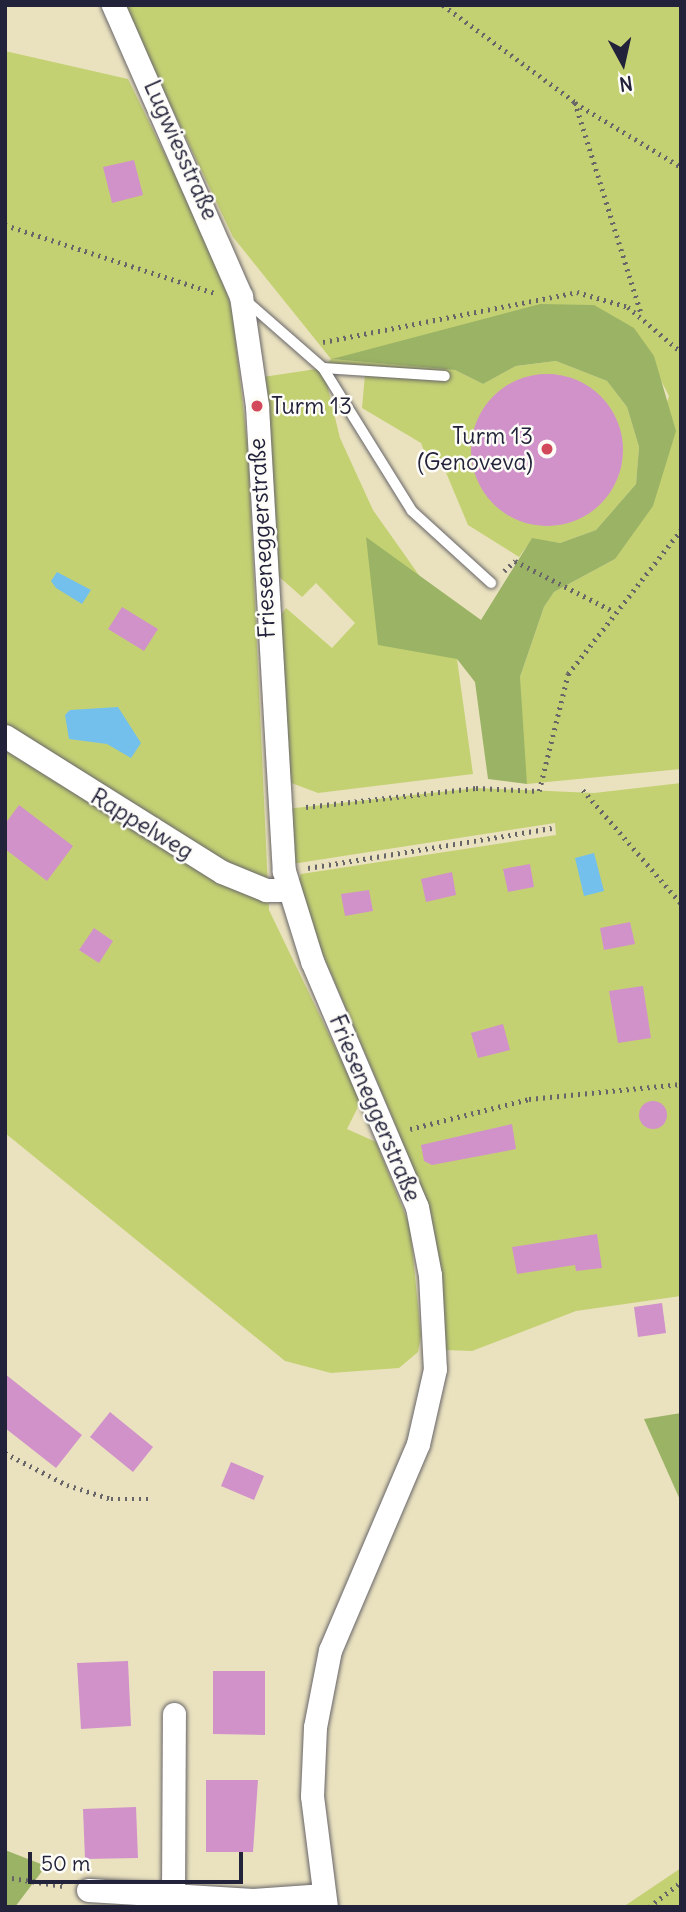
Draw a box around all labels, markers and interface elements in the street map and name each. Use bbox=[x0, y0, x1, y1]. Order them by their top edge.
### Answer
north arrow bbox=[588, 28, 658, 98]
text: N bbox=[618, 71, 634, 97]
street label: Lugwiesstraße bbox=[138, 76, 224, 224]
place label: Turm 13 bbox=[271, 392, 352, 420]
marker: Turm 13 bbox=[249, 398, 265, 414]
place label: Turm 13 (Genoveva) bbox=[417, 422, 533, 476]
street label: Frieseneggerstraße bbox=[243, 437, 281, 639]
marker: Turm 13 (Genoveva) bbox=[539, 441, 555, 457]
street label: Rappelweg bbox=[86, 783, 198, 865]
street label: Frieseneggerstraße bbox=[323, 1010, 427, 1206]
scale bar bbox=[32, 1839, 247, 1883]
text: 50 m bbox=[41, 1850, 90, 1877]

